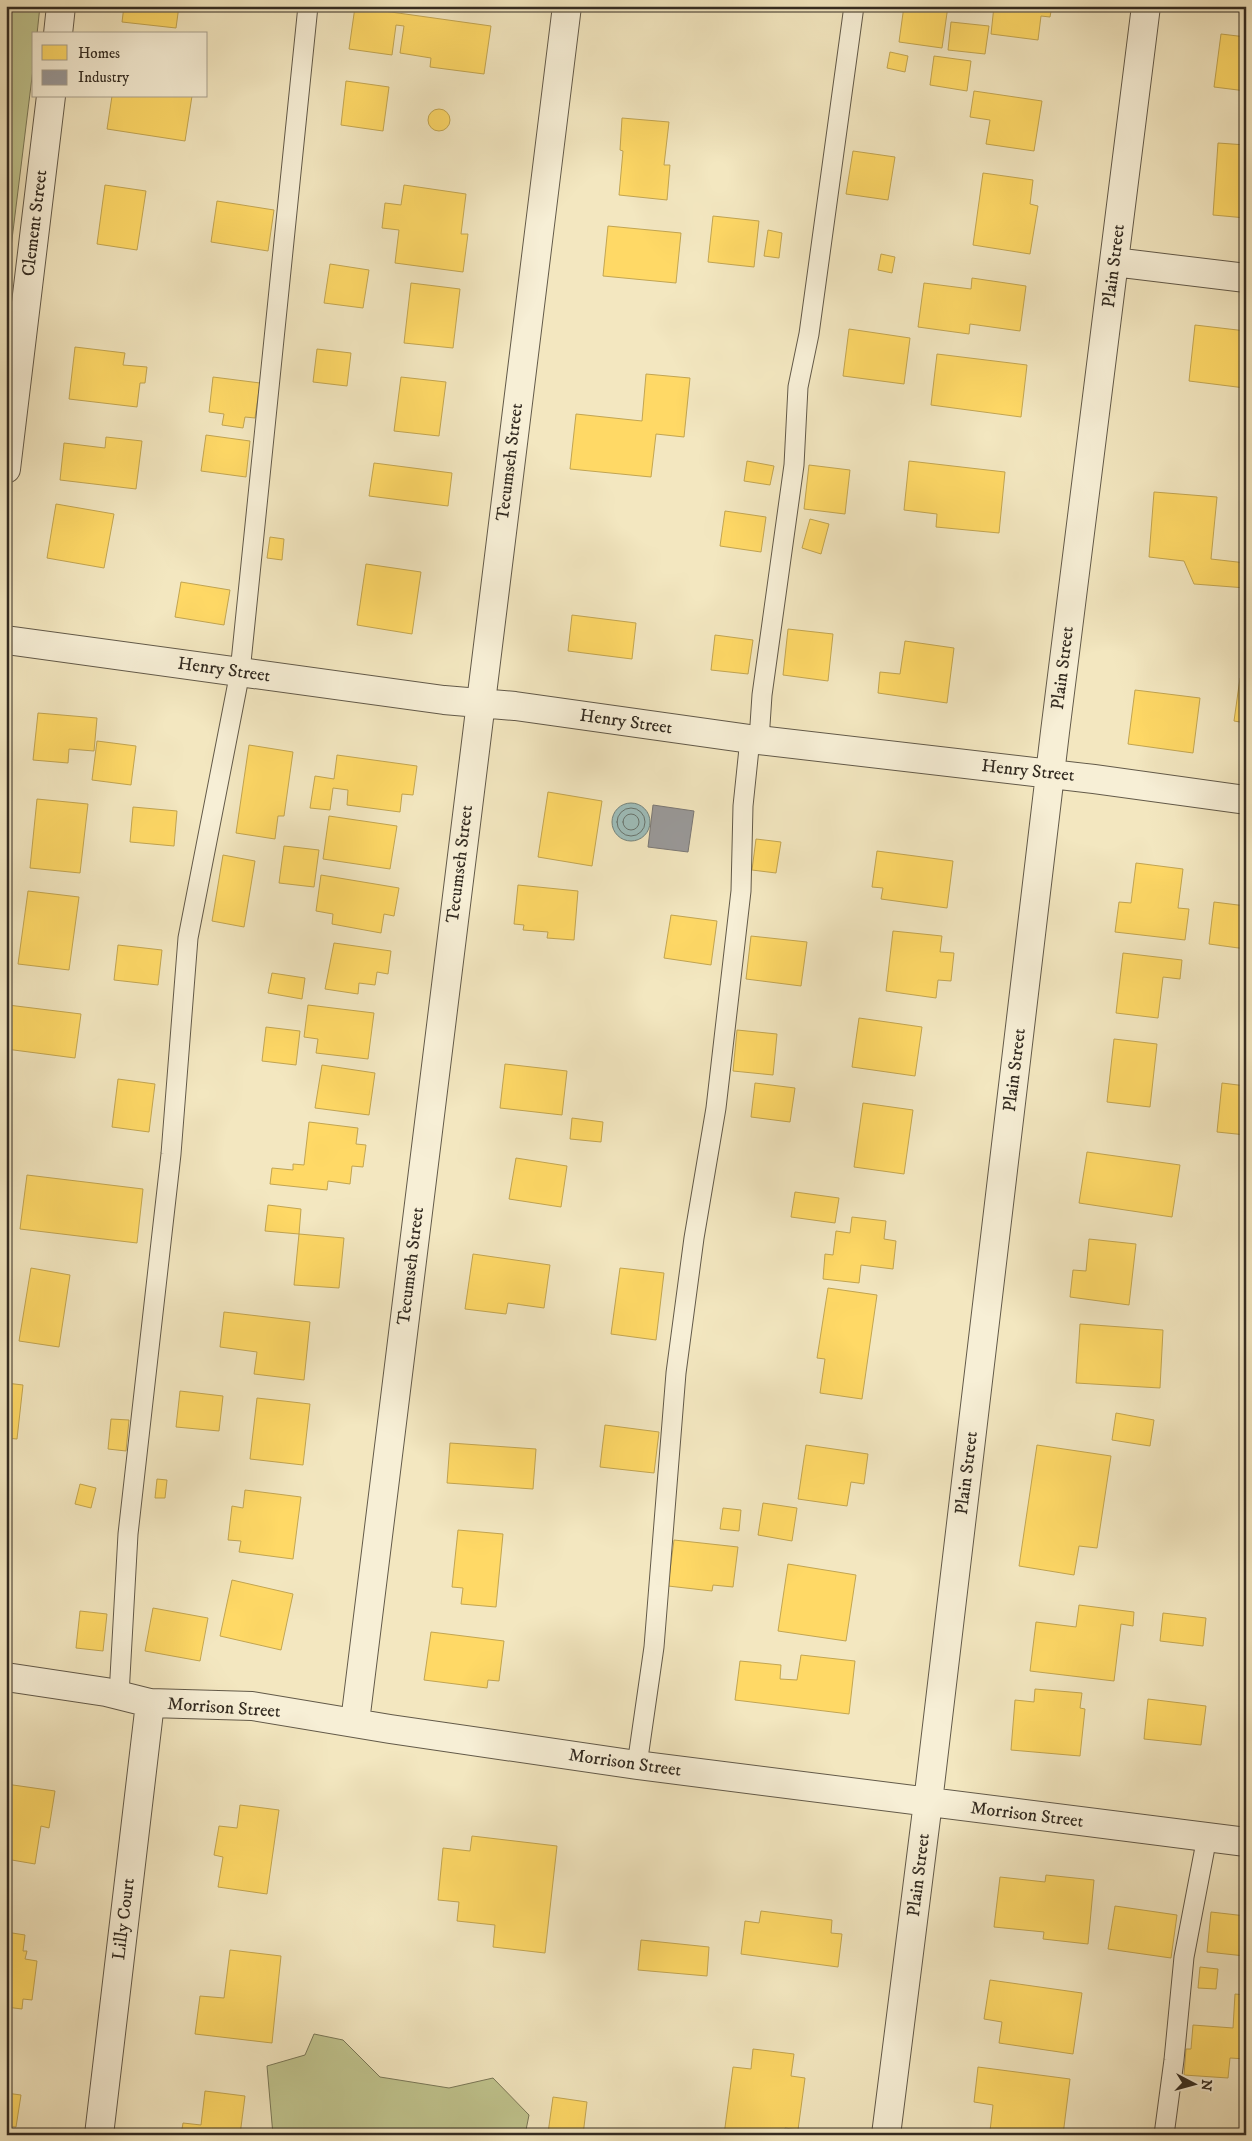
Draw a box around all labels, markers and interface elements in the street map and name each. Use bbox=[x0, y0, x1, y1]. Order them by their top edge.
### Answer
legend bbox=[32, 32, 208, 98]
text: Homes bbox=[78, 44, 120, 63]
text: Industry bbox=[78, 68, 130, 87]
street label: Clement Street bbox=[18, 168, 52, 278]
street label: Plain Street bbox=[1098, 223, 1130, 309]
street label: Tecumseh Street bbox=[492, 402, 528, 522]
street label: Plain Street bbox=[1047, 625, 1079, 711]
street label: Henry Street bbox=[176, 653, 272, 687]
street label: Henry Street bbox=[578, 705, 674, 739]
street label: Henry Street bbox=[980, 755, 1076, 787]
street label: Tecumseh Street bbox=[442, 804, 478, 924]
street label: Plain Street bbox=[999, 1027, 1031, 1113]
street label: Tecumseh Street bbox=[393, 1206, 429, 1326]
street label: Plain Street bbox=[951, 1430, 983, 1516]
street label: Morrison Street bbox=[167, 1693, 282, 1723]
street label: Morrison Street bbox=[567, 1744, 683, 1782]
street label: Morrison Street bbox=[969, 1797, 1085, 1833]
street label: Plain Street bbox=[903, 1832, 935, 1918]
street label: Lilly Court bbox=[108, 1876, 140, 1961]
north arrow bbox=[1170, 2058, 1220, 2108]
text: N bbox=[1196, 2079, 1215, 2092]

